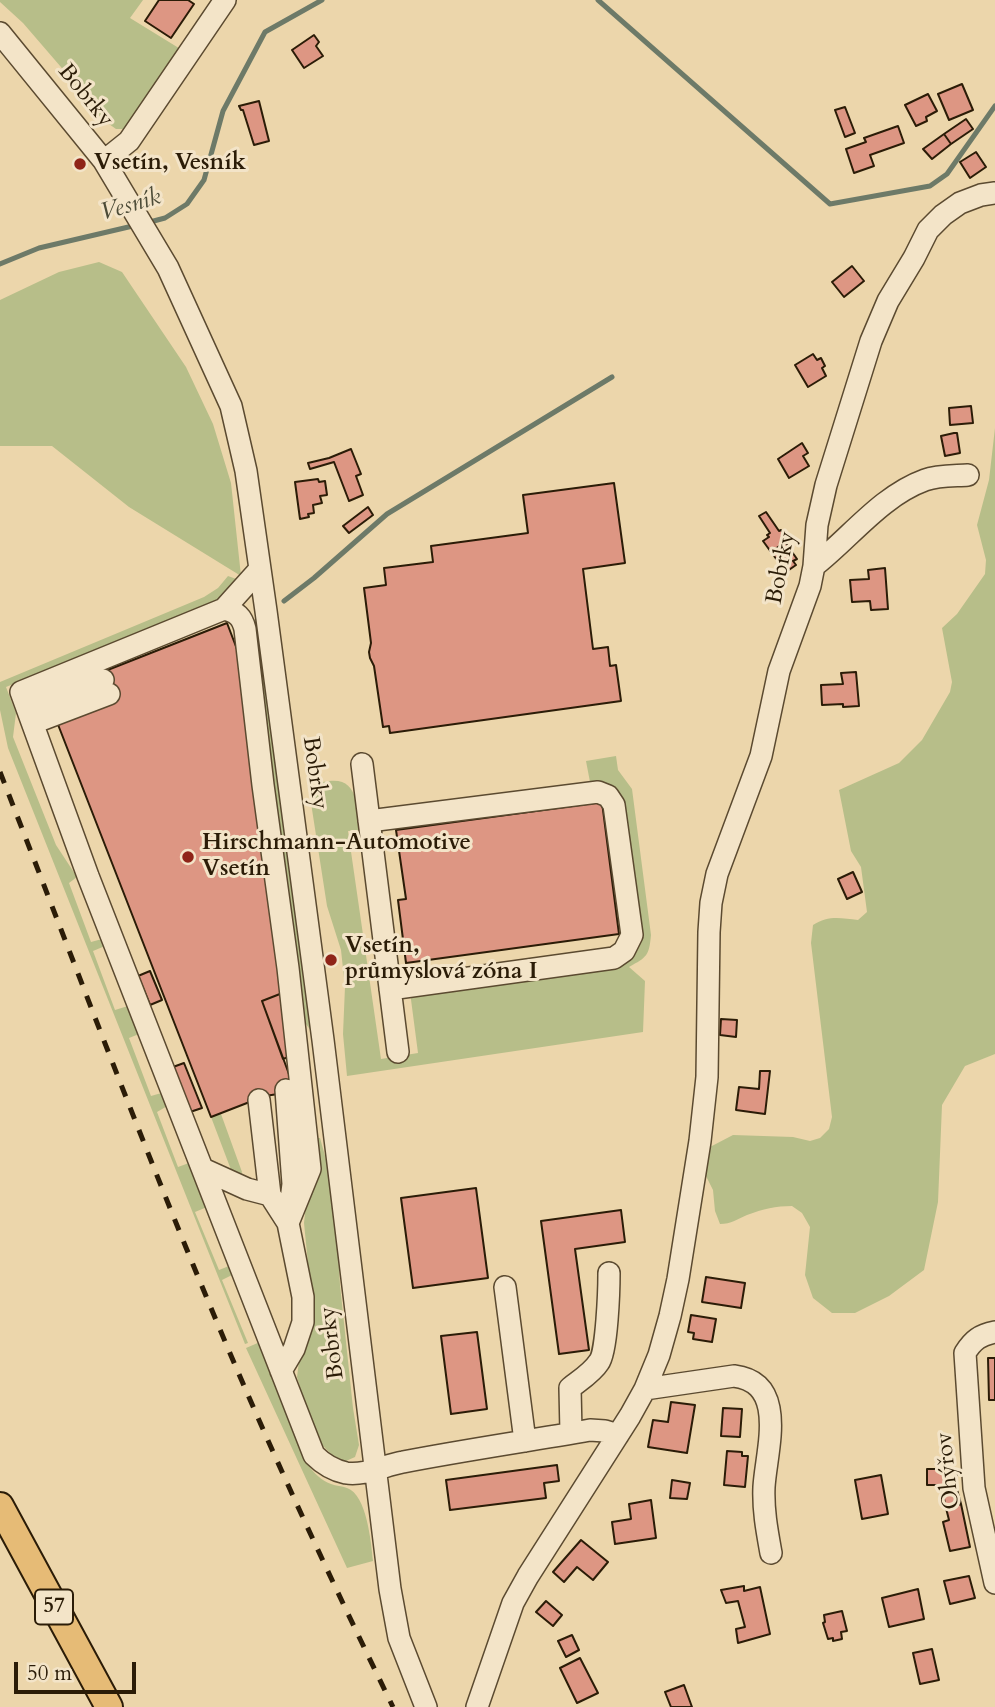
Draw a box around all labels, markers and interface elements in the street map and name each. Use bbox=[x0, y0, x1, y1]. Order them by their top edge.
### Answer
street label: Bobrky bbox=[51, 59, 119, 133]
place label: Vsetín, Vesník bbox=[94, 150, 246, 178]
marker: Vsetín, Vesník bbox=[72, 156, 88, 172]
water label: Vesník bbox=[97, 184, 165, 228]
street label: Bobrky bbox=[761, 529, 803, 607]
street label: Bobrky bbox=[295, 735, 333, 811]
place label: Hirschmann-Automotive Vsetín bbox=[202, 830, 471, 884]
marker: Hirschmann-Automotive Vsetín bbox=[180, 849, 196, 865]
place label: Vsetín, průmyslová zóna I bbox=[345, 933, 538, 987]
marker: Vsetín, průmyslová zóna I bbox=[323, 952, 339, 968]
street label: Bobrky bbox=[315, 1305, 351, 1381]
street label: Ohýřov bbox=[931, 1431, 967, 1511]
road number: 57 bbox=[35, 1590, 73, 1624]
scale bar bbox=[18, 1648, 140, 1692]
text: 50 m bbox=[27, 1659, 72, 1688]

